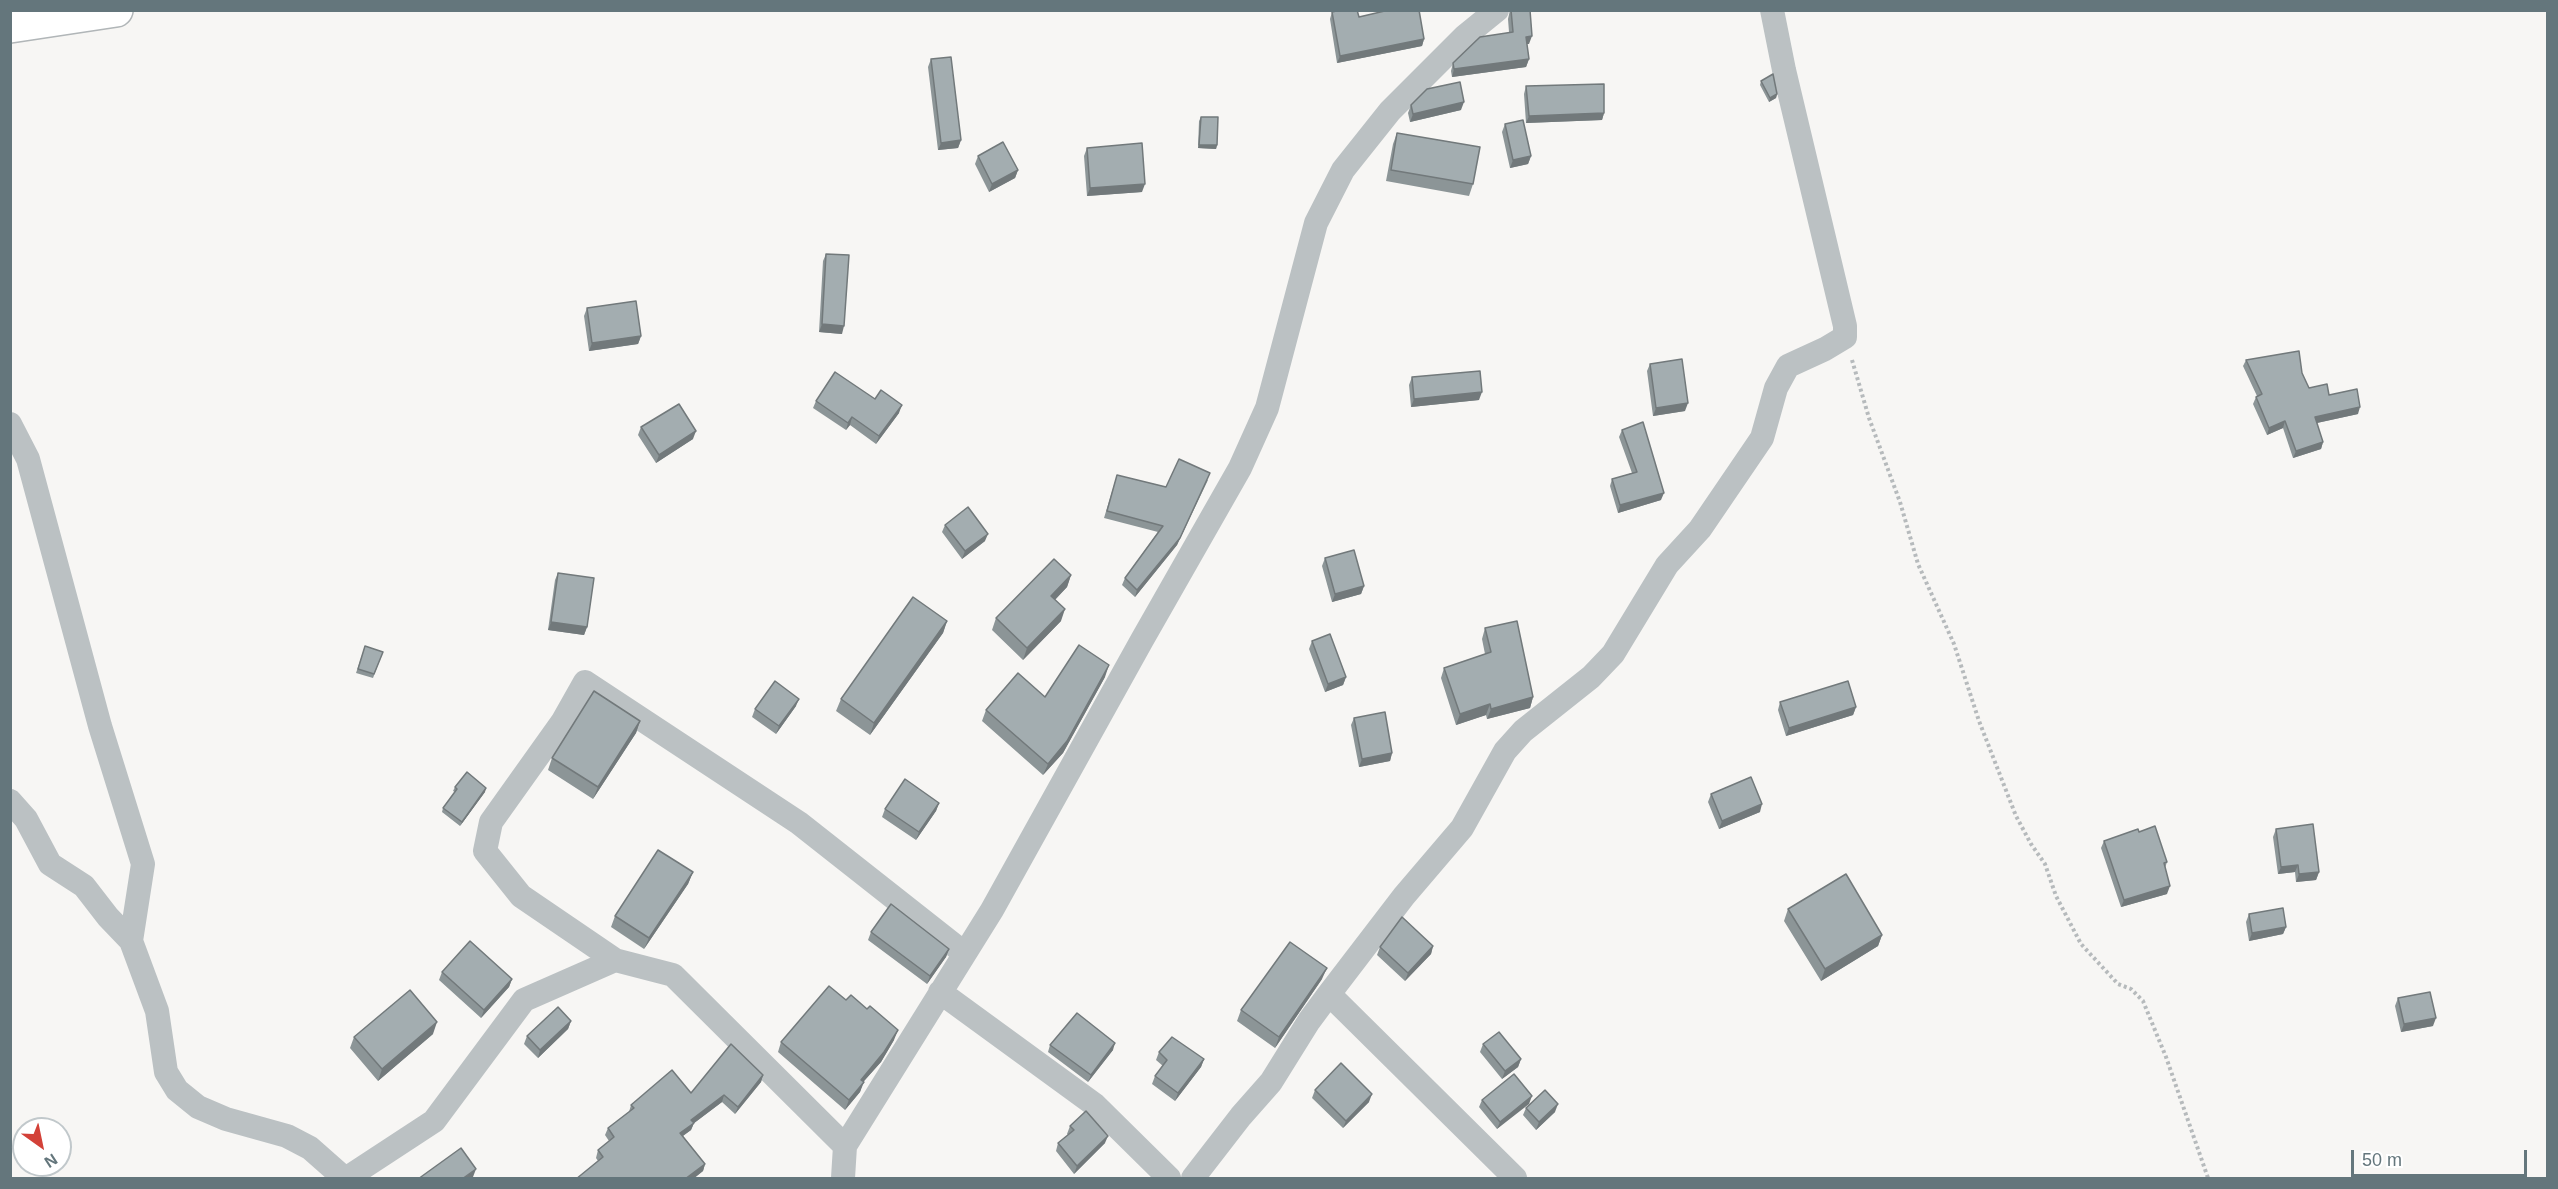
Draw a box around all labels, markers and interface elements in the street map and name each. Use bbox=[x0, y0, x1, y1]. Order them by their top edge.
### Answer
north arrow bbox=[12, 1117, 72, 1177]
scale bar bbox=[2354, 1138, 2530, 1176]
text: 50 m bbox=[2362, 1150, 2402, 1170]
text: N bbox=[42, 1151, 60, 1171]

